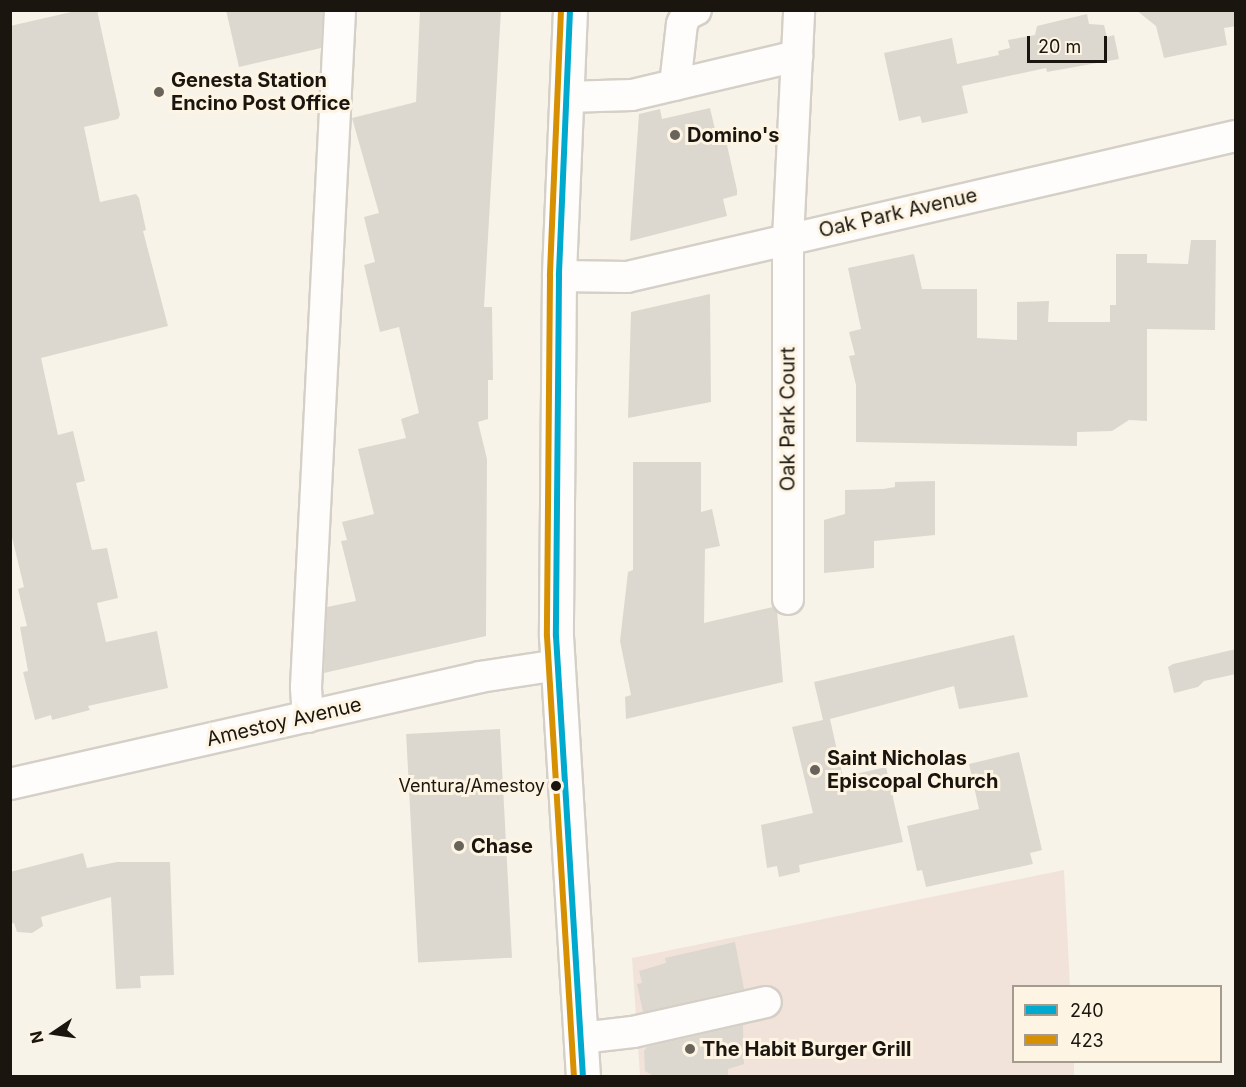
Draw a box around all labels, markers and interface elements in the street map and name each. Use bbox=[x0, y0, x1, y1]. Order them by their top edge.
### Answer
scale bar bbox=[1030, 24, 1110, 62]
text: 20 m bbox=[1038, 36, 1081, 57]
place label: Genesta Station Encino Post Office bbox=[171, 68, 350, 115]
marker: Genesta Station Encino Post Office bbox=[152, 85, 166, 99]
place label: Domino's bbox=[687, 123, 780, 147]
marker: Domino's bbox=[668, 128, 682, 142]
street label: Oak Park Avenue bbox=[816, 183, 980, 243]
street label: Oak Park Court bbox=[776, 347, 800, 491]
street label: Amestoy Avenue bbox=[204, 692, 364, 752]
place label: Saint Nicholas Episcopal Church bbox=[827, 746, 999, 793]
marker: Saint Nicholas Episcopal Church bbox=[808, 763, 822, 777]
place label: Ventura/Amestoy bbox=[398, 775, 545, 797]
marker: Ventura/Amestoy bbox=[550, 780, 562, 792]
place label: Chase bbox=[471, 834, 533, 858]
marker: Chase bbox=[452, 839, 466, 853]
legend bbox=[1012, 985, 1222, 1063]
text: 240 bbox=[1070, 1000, 1104, 1021]
north arrow bbox=[24, 1003, 84, 1063]
text: N bbox=[25, 1029, 48, 1045]
text: 423 bbox=[1070, 1030, 1104, 1051]
place label: The Habit Burger Grill bbox=[702, 1037, 911, 1061]
marker: The Habit Burger Grill bbox=[683, 1042, 697, 1056]

